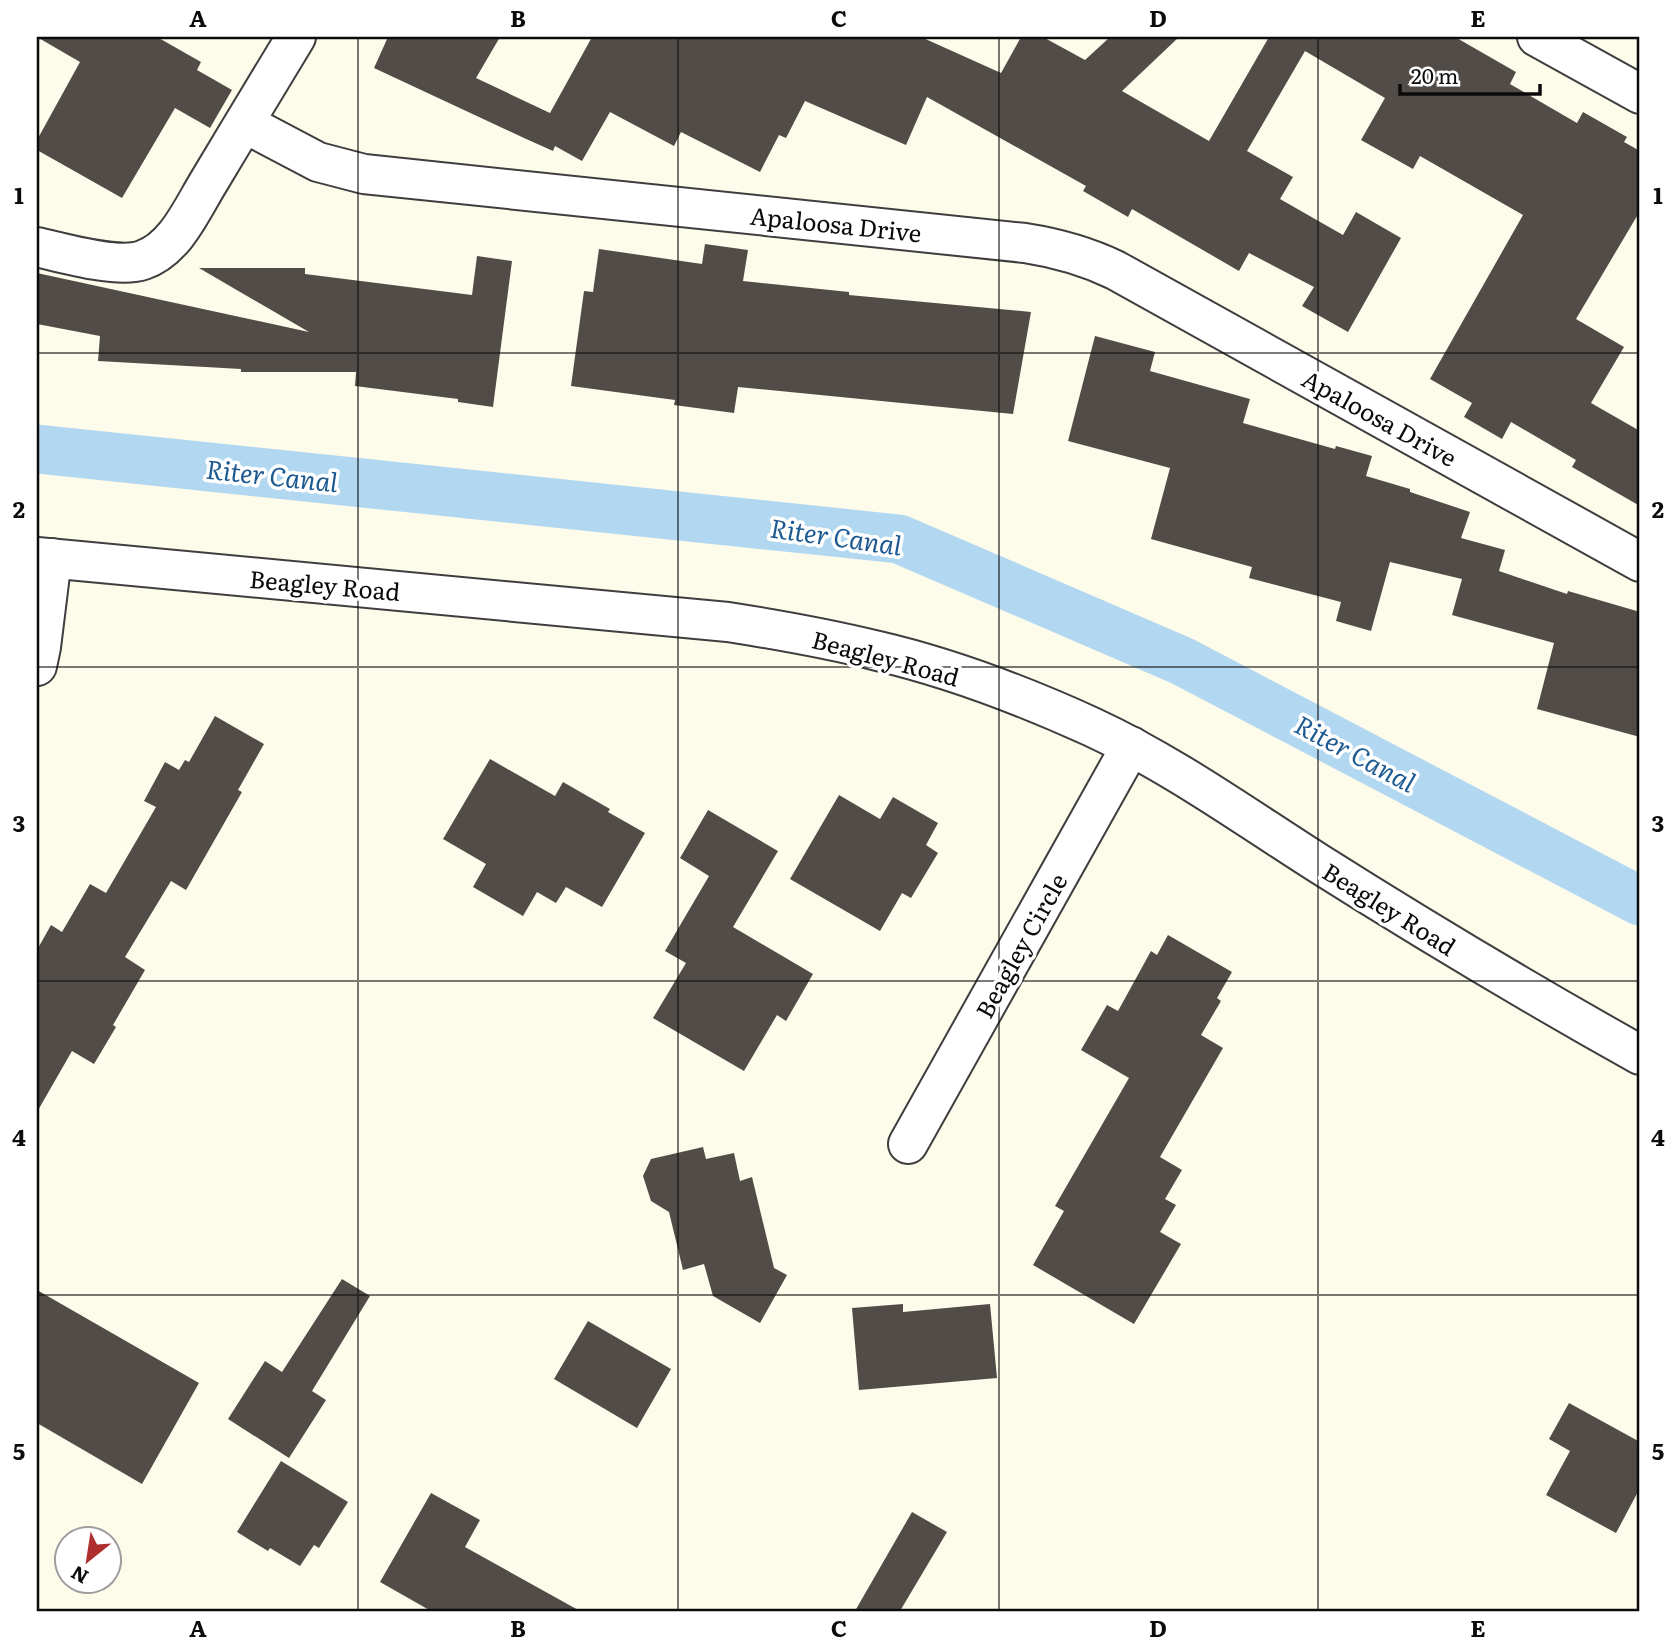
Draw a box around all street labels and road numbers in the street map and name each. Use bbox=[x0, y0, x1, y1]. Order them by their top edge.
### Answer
street label: Apaloosa Drive bbox=[749, 197, 923, 249]
street label: Apaloosa Drive bbox=[1296, 360, 1464, 474]
street label: Beagley Road bbox=[248, 560, 402, 608]
street label: Beagley Road bbox=[808, 621, 964, 694]
street label: Beagley Road bbox=[1317, 853, 1464, 963]
street label: Beagley Circle bbox=[966, 866, 1074, 1024]

